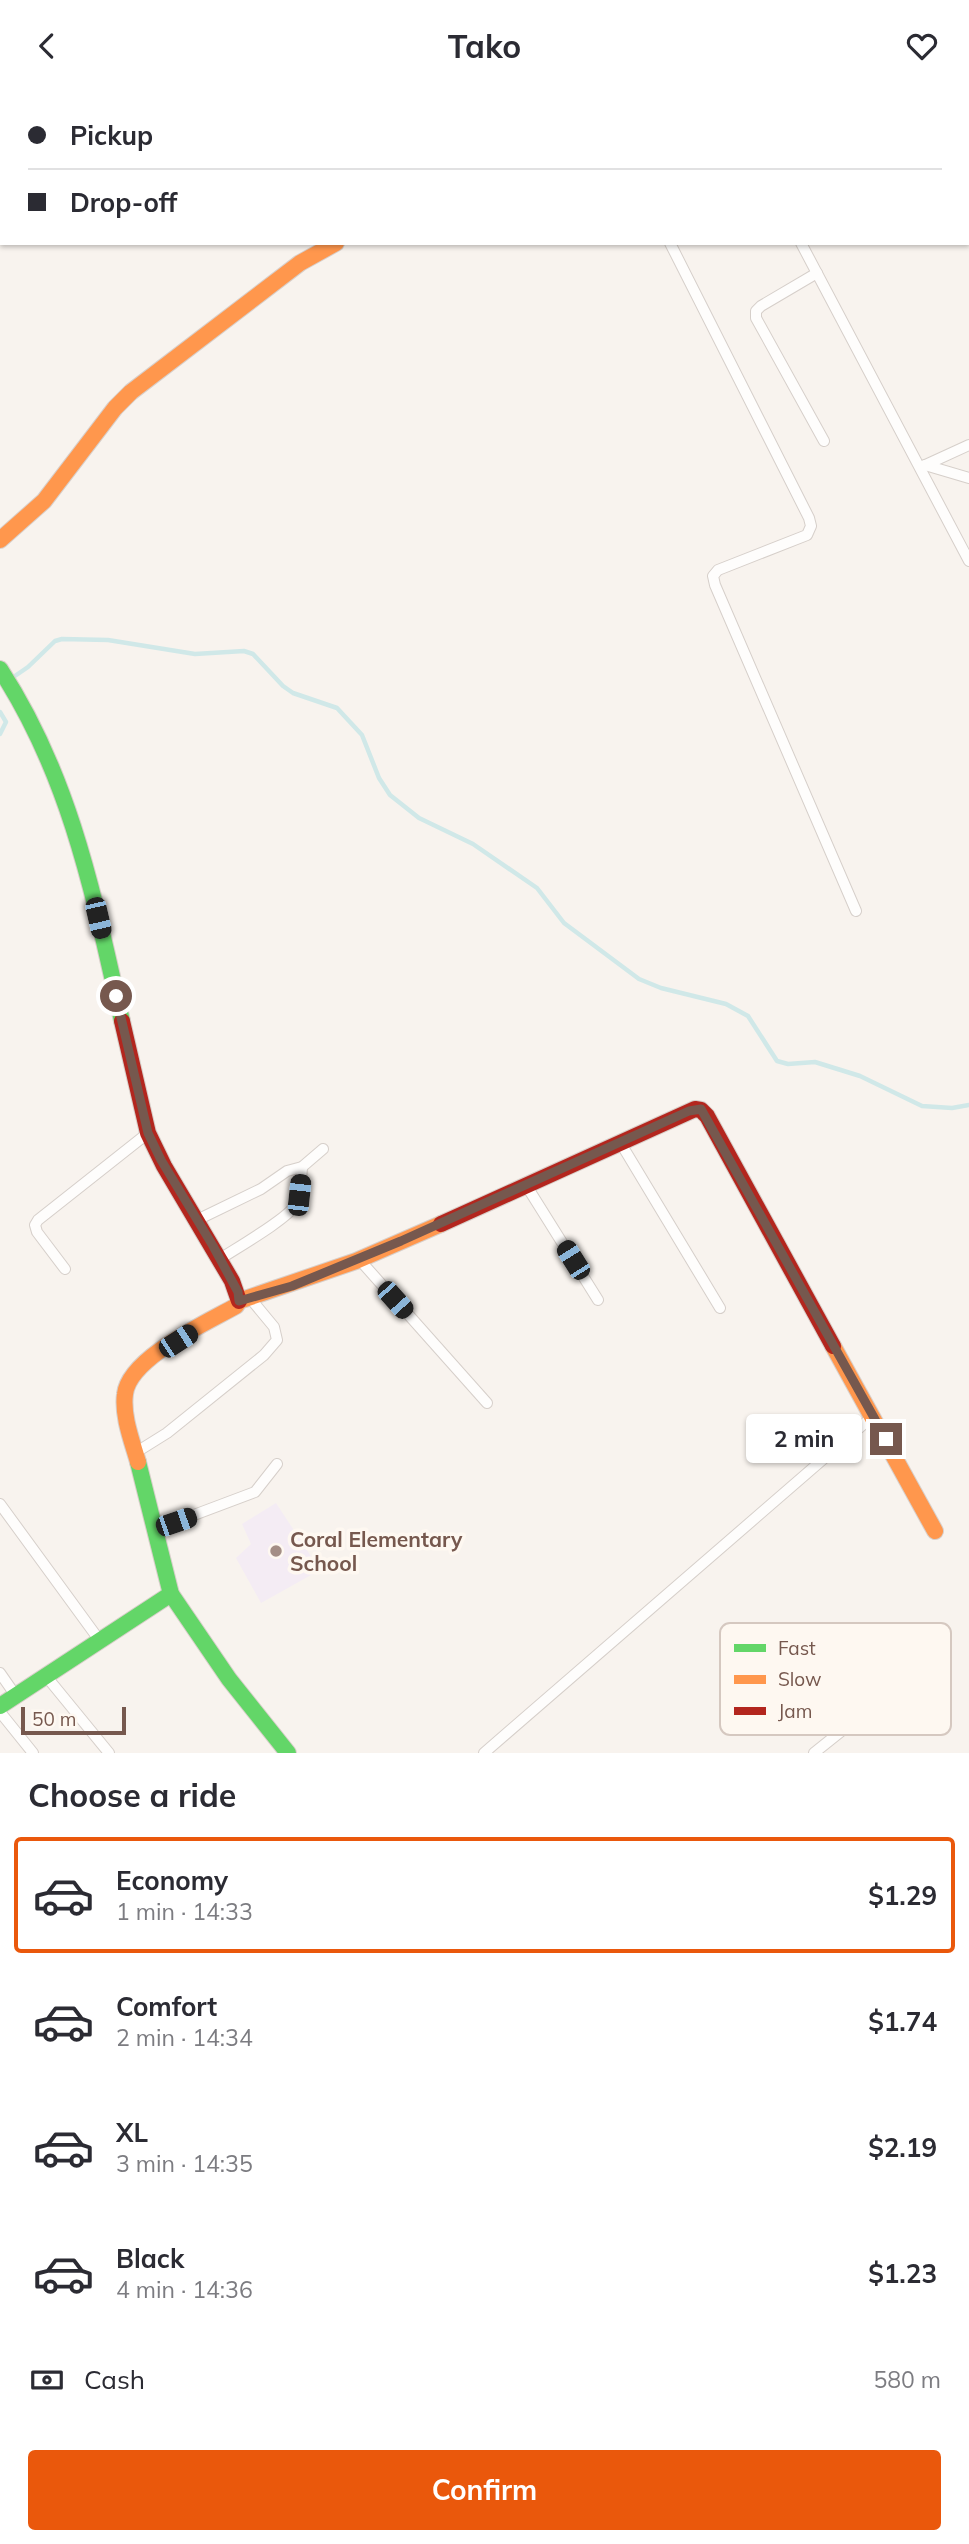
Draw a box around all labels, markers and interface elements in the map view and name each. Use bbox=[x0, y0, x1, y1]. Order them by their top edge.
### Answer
text: Tako bbox=[448, 26, 521, 66]
icon: back bbox=[28, 27, 66, 65]
icon: heart bbox=[903, 27, 941, 65]
text: Pickup bbox=[70, 119, 153, 152]
text: Drop-off bbox=[70, 186, 177, 219]
car bbox=[84, 895, 113, 941]
route start bbox=[100, 980, 132, 1012]
car bbox=[287, 1173, 312, 1217]
car bbox=[553, 1237, 594, 1283]
car bbox=[374, 1277, 417, 1323]
car bbox=[155, 1321, 202, 1361]
callout: 2 min bbox=[746, 1415, 862, 1463]
route end bbox=[870, 1423, 902, 1455]
text: 2 min bbox=[774, 1424, 834, 1453]
car bbox=[153, 1505, 200, 1539]
place label: Coral Elementary School bbox=[290, 1526, 463, 1576]
marker: Coral Elementary School bbox=[268, 1543, 284, 1559]
legend bbox=[720, 1623, 951, 1735]
text: Fast bbox=[778, 1636, 816, 1660]
text: Slow bbox=[778, 1667, 822, 1691]
text: Jam bbox=[778, 1699, 812, 1723]
scale bar bbox=[21, 1704, 126, 1736]
text: 50 m bbox=[32, 1707, 76, 1731]
text: Choose a ride bbox=[28, 1775, 236, 1815]
icon: car bbox=[32, 1864, 95, 1927]
text: Economy bbox=[116, 1864, 228, 1897]
text: $1.29 bbox=[868, 1879, 937, 1912]
text: 1 min · 14:33 bbox=[116, 1897, 253, 1926]
icon: car bbox=[32, 1990, 95, 2053]
text: Comfort bbox=[116, 1990, 217, 2023]
text: $1.74 bbox=[868, 2005, 937, 2038]
text: 2 min · 14:34 bbox=[116, 2023, 253, 2052]
icon: car bbox=[32, 2116, 95, 2179]
text: XL bbox=[116, 2116, 148, 2149]
text: $2.19 bbox=[868, 2131, 937, 2164]
text: 3 min · 14:35 bbox=[116, 2149, 253, 2178]
icon: car bbox=[32, 2242, 95, 2305]
text: Black bbox=[116, 2242, 184, 2275]
text: $1.23 bbox=[868, 2257, 937, 2290]
text: 4 min · 14:36 bbox=[116, 2275, 253, 2304]
icon: cash bbox=[28, 2361, 66, 2399]
text: Cash bbox=[84, 2363, 145, 2396]
text: 580 m bbox=[873, 2365, 941, 2394]
button: Confirm bbox=[28, 2450, 941, 2530]

